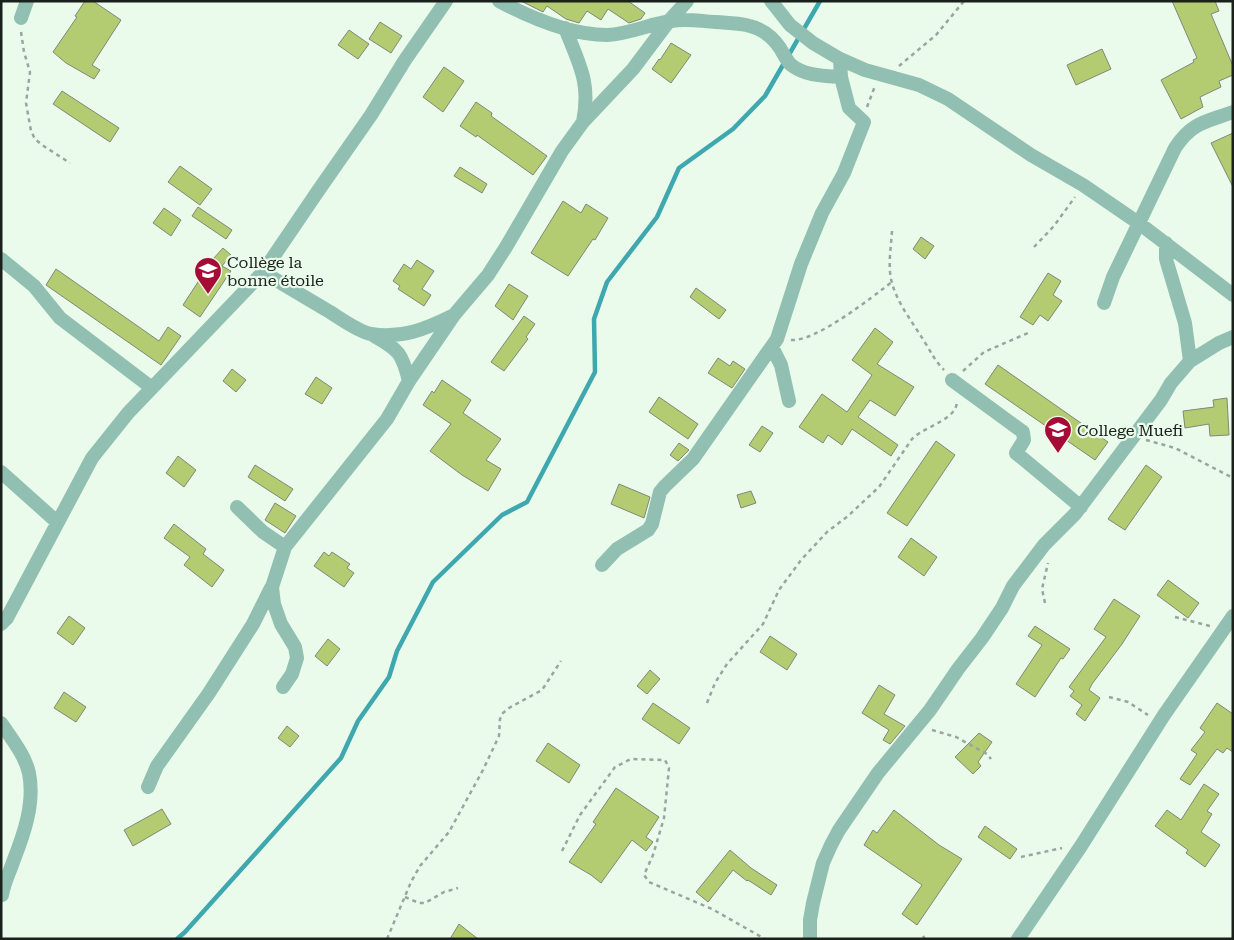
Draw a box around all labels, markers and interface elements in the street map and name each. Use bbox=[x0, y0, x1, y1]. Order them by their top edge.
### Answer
place label: Collège la bonne étoile bbox=[227, 253, 324, 290]
school or university icon: Collège la bonne étoile bbox=[193, 256, 223, 295]
school or university icon: College Muefi bbox=[1043, 415, 1073, 454]
place label: College Muefi bbox=[1077, 421, 1183, 440]

